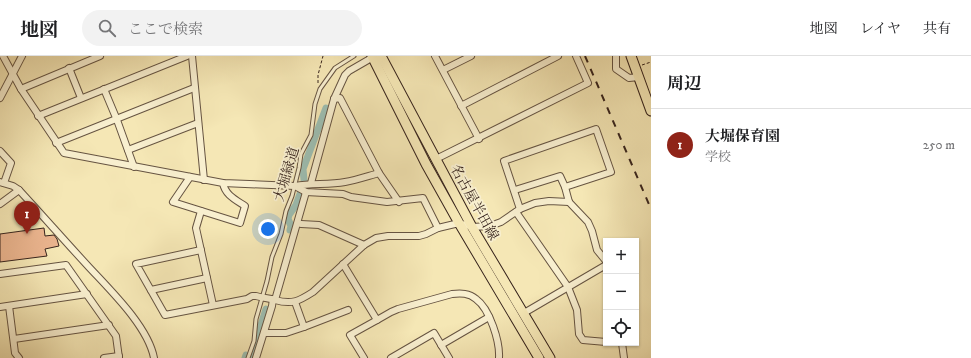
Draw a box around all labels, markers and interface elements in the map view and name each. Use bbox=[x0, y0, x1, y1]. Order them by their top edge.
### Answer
search box bbox=[82, 10, 362, 46]
icon: search bbox=[96, 17, 118, 39]
text: 地図 bbox=[20, 19, 58, 42]
text: ここで検索 bbox=[128, 20, 203, 39]
text: 地図 bbox=[810, 20, 838, 38]
text: レイヤ bbox=[860, 20, 901, 38]
text: 共有 bbox=[923, 20, 951, 38]
text: 周辺 bbox=[667, 73, 701, 95]
text: 大堀保育園 bbox=[705, 127, 780, 146]
text: 1 bbox=[678, 137, 682, 153]
text: 250 m bbox=[923, 137, 955, 153]
street label: 大堀緑道 bbox=[270, 145, 304, 204]
text: 学校 bbox=[705, 149, 731, 165]
street label: 名古屋半田線 bbox=[446, 161, 502, 244]
pin: 1 bbox=[14, 201, 40, 234]
your location bbox=[258, 219, 278, 239]
map controls bbox=[603, 238, 639, 346]
button: + bbox=[603, 238, 639, 274]
button: − bbox=[603, 274, 639, 310]
button: locate bbox=[603, 310, 639, 346]

